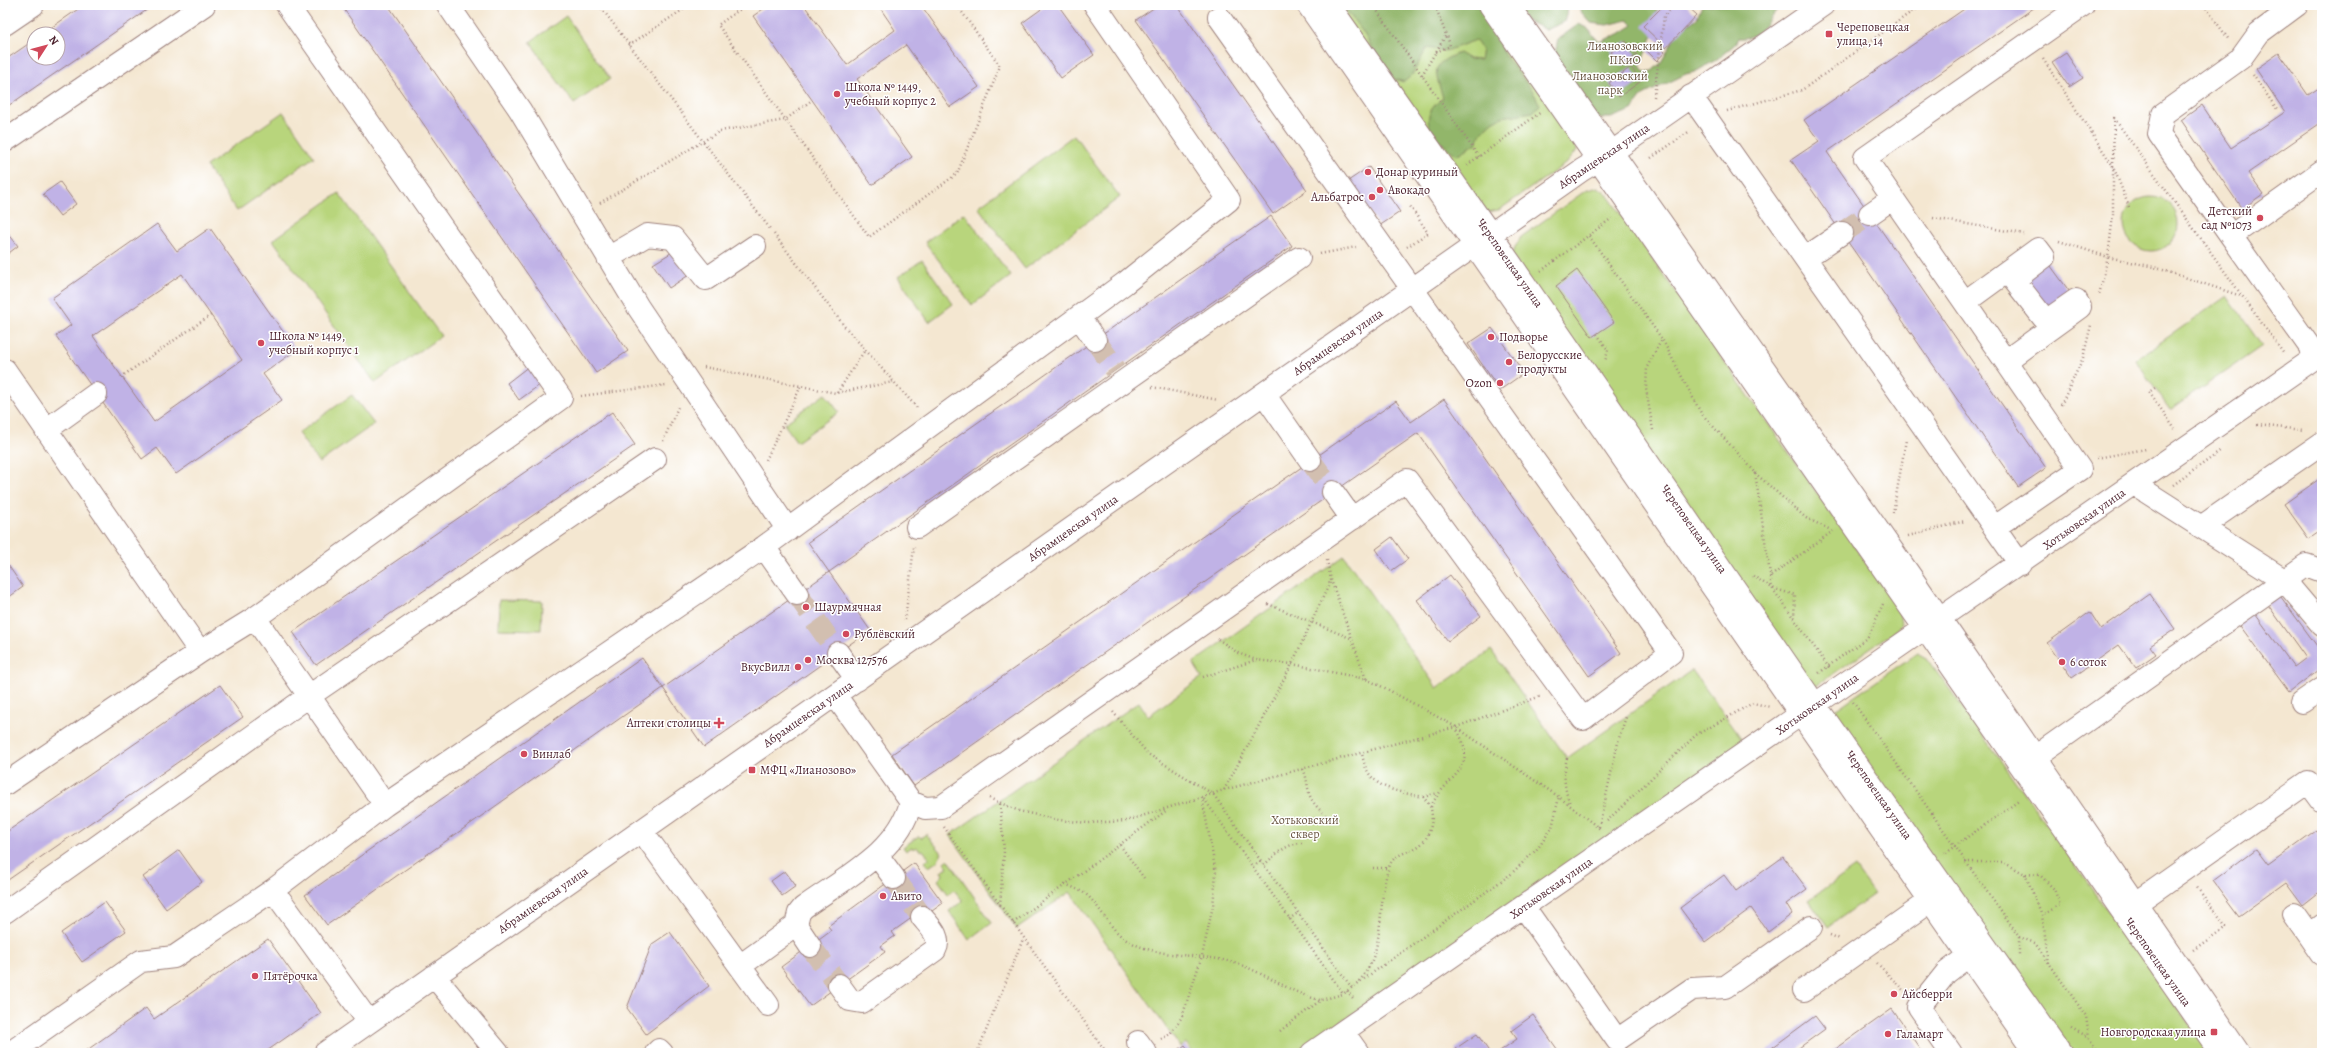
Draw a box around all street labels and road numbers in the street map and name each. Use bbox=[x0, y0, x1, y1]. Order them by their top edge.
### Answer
street label: Абрамцевская улица bbox=[1555, 119, 1653, 193]
street label: Череповецкая улица bbox=[1473, 215, 1547, 311]
street label: Абрамцевская улица bbox=[1289, 305, 1387, 380]
street label: Череповецкая улица bbox=[1657, 481, 1731, 577]
street label: Хотьковская улица bbox=[2039, 484, 2129, 554]
street label: Абрамцевская улица bbox=[1024, 491, 1122, 566]
street label: Хотьковская улица bbox=[1772, 669, 1862, 739]
street label: Абрамцевская улица bbox=[759, 677, 857, 752]
street label: Череповецкая улица bbox=[1842, 747, 1916, 843]
street label: Хотьковская улица bbox=[1506, 853, 1596, 923]
street label: Абрамцевская улица bbox=[494, 863, 592, 938]
street label: Череповецкая улица bbox=[2121, 914, 2195, 1010]

